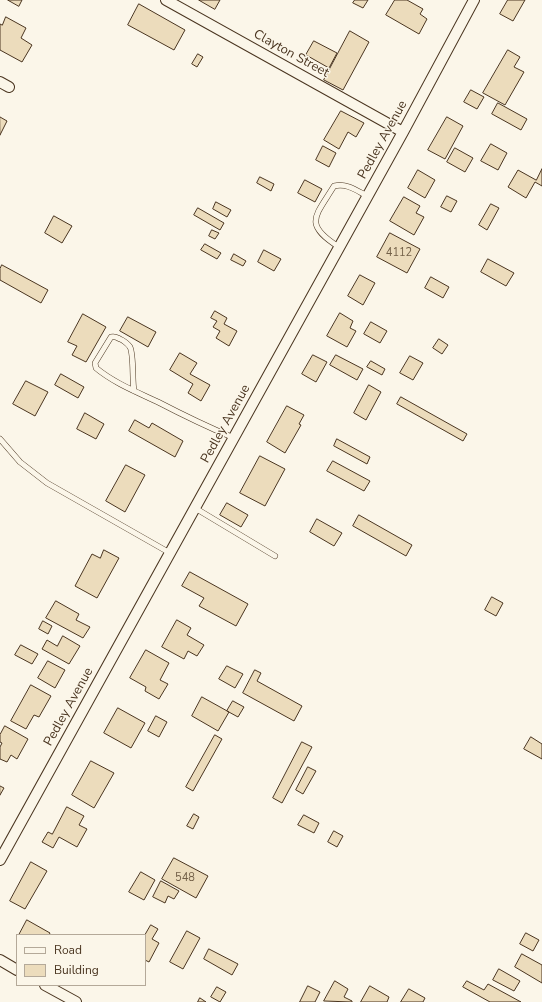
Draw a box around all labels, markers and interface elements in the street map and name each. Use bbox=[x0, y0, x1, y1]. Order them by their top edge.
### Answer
street label: Clayton Street bbox=[250, 27, 332, 81]
street label: Pedley Avenue bbox=[355, 98, 411, 182]
house number: 4112 bbox=[386, 246, 412, 260]
street label: Pedley Avenue bbox=[198, 382, 254, 466]
street label: Pedley Avenue bbox=[41, 665, 97, 749]
house number: 548 bbox=[175, 871, 195, 885]
legend bbox=[16, 934, 146, 986]
text: Road bbox=[54, 942, 82, 958]
text: Building bbox=[54, 962, 99, 978]

